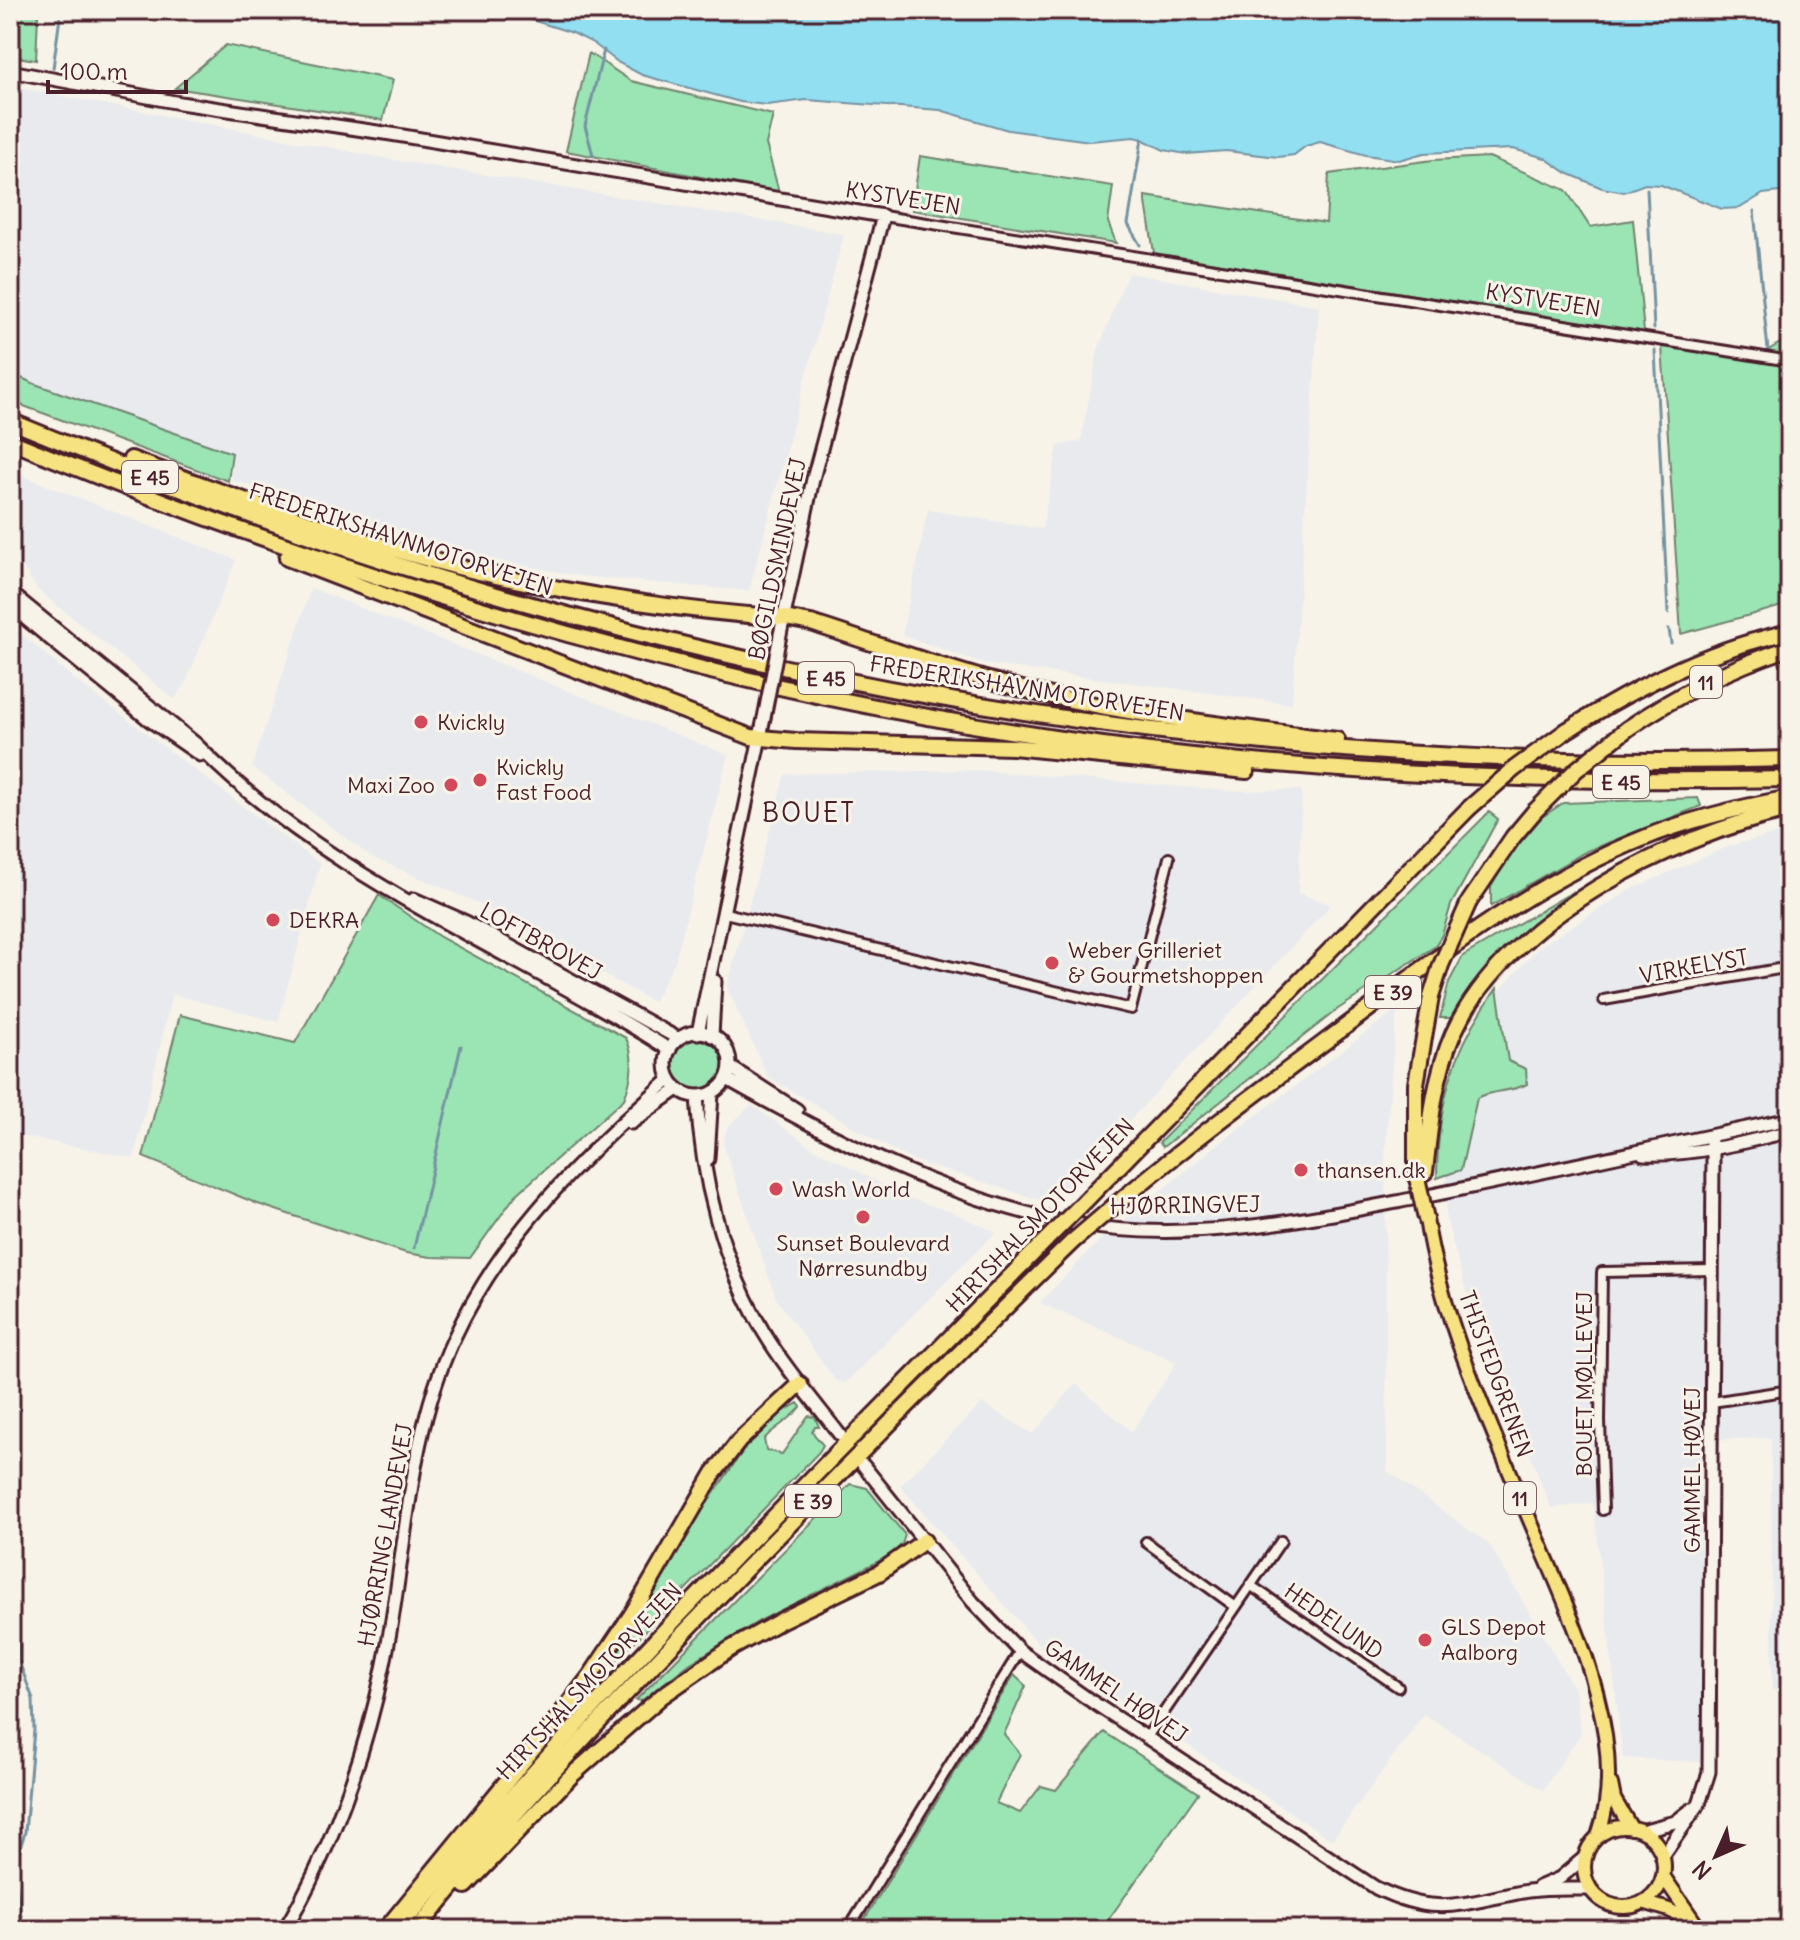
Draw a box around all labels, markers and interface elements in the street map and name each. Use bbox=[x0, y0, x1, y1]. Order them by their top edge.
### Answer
scale bar bbox=[48, 44, 186, 94]
text: 100 m bbox=[60, 56, 128, 86]
street label: KYSTVEJEN bbox=[844, 175, 962, 221]
street label: KYSTVEJEN bbox=[1484, 277, 1602, 323]
street label: BØGILDSMINDEVEJ bbox=[742, 455, 812, 663]
road number: E 45 bbox=[122, 461, 178, 493]
street label: FREDERIKSHAVNMOTORVEJEN bbox=[245, 477, 557, 601]
street label: FREDERIKSHAVNMOTORVEJEN bbox=[868, 649, 1186, 727]
road number: E 45 bbox=[798, 662, 854, 694]
road number: 11 bbox=[1690, 666, 1722, 698]
place label: Kvickly bbox=[437, 708, 505, 736]
marker: Kvickly bbox=[412, 713, 430, 731]
place label: Kvickly Fast Food bbox=[496, 753, 592, 806]
road number: E 45 bbox=[1593, 766, 1649, 798]
place label: Maxi Zoo bbox=[347, 771, 435, 799]
marker: Kvickly Fast Food bbox=[471, 771, 489, 789]
marker: Maxi Zoo bbox=[442, 776, 460, 794]
district label: BOUET bbox=[762, 796, 856, 829]
street label: LOFTBROVEJ bbox=[475, 896, 607, 986]
place label: DEKRA bbox=[289, 906, 359, 934]
marker: DEKRA bbox=[264, 911, 282, 929]
place label: Weber Grilleriet & Gourmetshoppen bbox=[1068, 936, 1263, 989]
street label: VIRKELYST bbox=[1638, 943, 1750, 989]
marker: Weber Grilleriet & Gourmetshoppen bbox=[1043, 954, 1061, 972]
road number: E 39 bbox=[1365, 976, 1421, 1008]
street label: HIRTSHALSMOTORVEJEN bbox=[940, 1112, 1140, 1318]
place label: thansen.dk bbox=[1317, 1156, 1426, 1184]
marker: thansen.dk bbox=[1292, 1161, 1310, 1179]
place label: Wash World bbox=[792, 1175, 910, 1203]
marker: Wash World bbox=[767, 1180, 785, 1198]
street label: HJØRRINGVEJ bbox=[1110, 1190, 1260, 1220]
marker: Sunset Boulevard Nørresundby bbox=[854, 1208, 872, 1226]
place label: Sunset Boulevard Nørresundby bbox=[776, 1229, 950, 1282]
street label: THISTEDGRENEN bbox=[1453, 1287, 1539, 1461]
street label: BOUET MØLLEVEJ bbox=[1570, 1291, 1598, 1477]
street label: GAMMEL HØVEJ bbox=[1678, 1387, 1706, 1553]
street label: HJØRRING LANDEVEJ bbox=[352, 1421, 418, 1649]
road number: 11 bbox=[1504, 1482, 1536, 1514]
road number: E 39 bbox=[785, 1485, 841, 1517]
street label: HIRTSHALSMOTORVEJEN bbox=[490, 1577, 688, 1785]
street label: HEDELUND bbox=[1279, 1577, 1389, 1665]
place label: GLS Depot Aalborg bbox=[1441, 1613, 1546, 1666]
marker: GLS Depot Aalborg bbox=[1416, 1631, 1434, 1649]
street label: GAMMEL HØVEJ bbox=[1039, 1633, 1193, 1749]
north arrow bbox=[1676, 1816, 1756, 1896]
text: N bbox=[1687, 1855, 1717, 1885]

